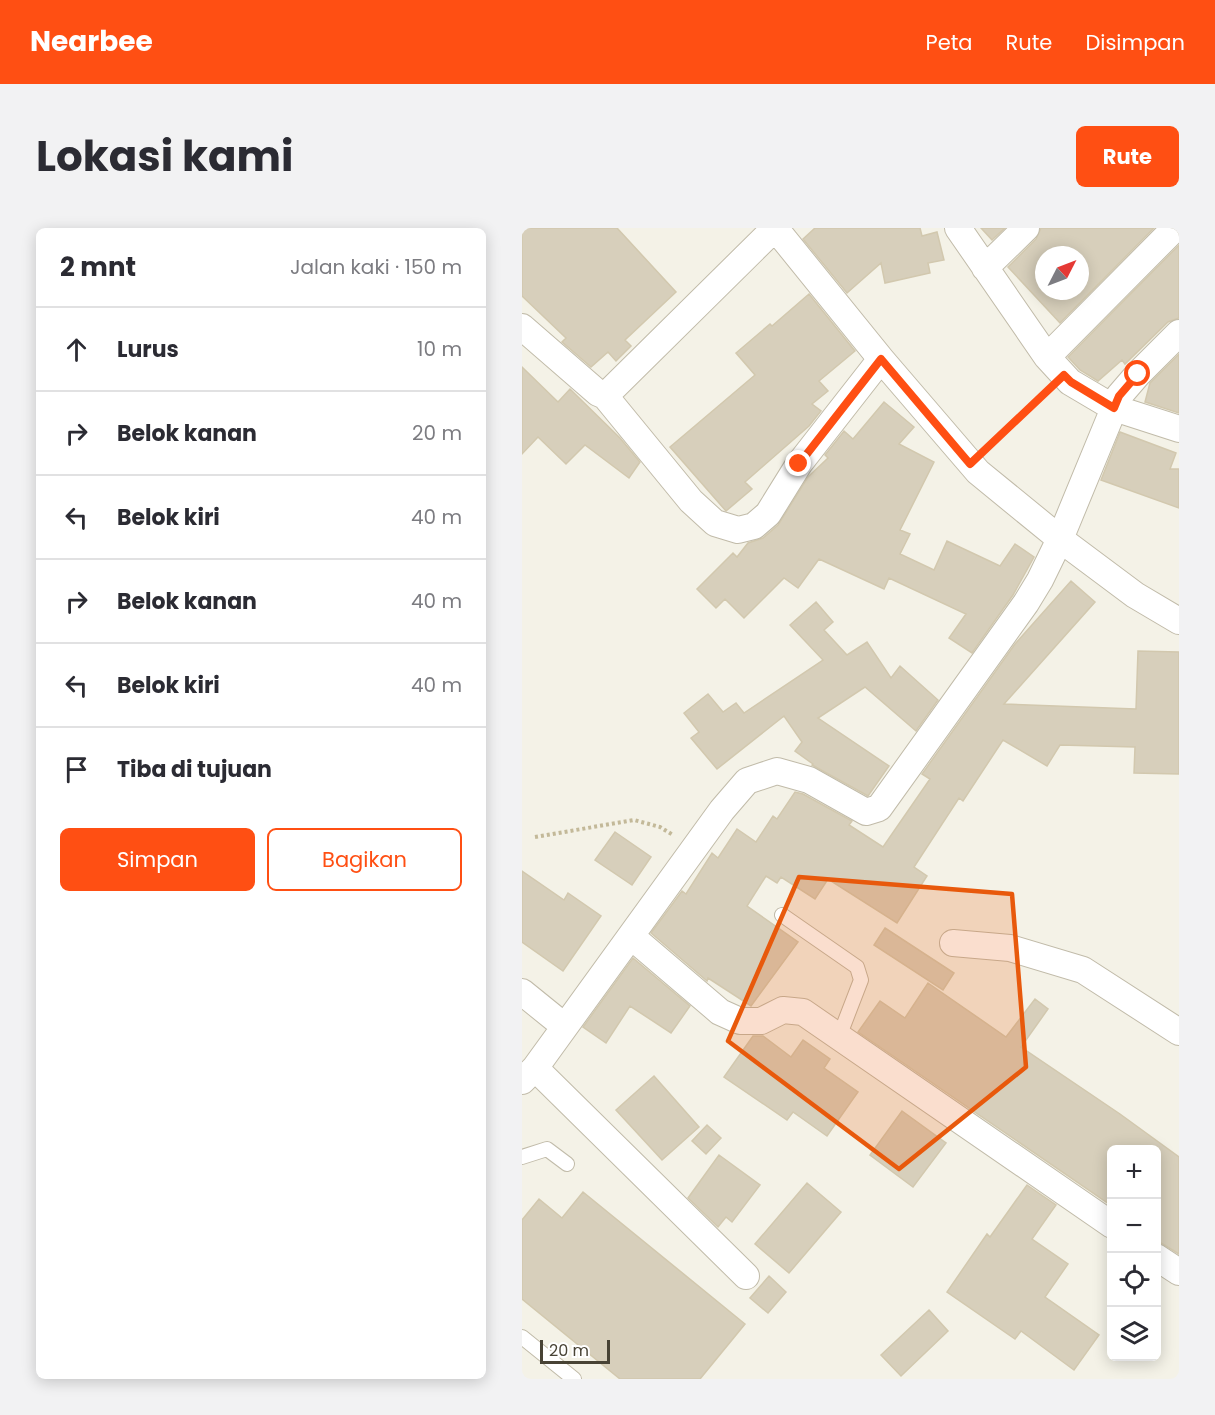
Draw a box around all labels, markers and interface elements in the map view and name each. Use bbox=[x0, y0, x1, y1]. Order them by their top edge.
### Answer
text: Nearbee bbox=[30, 22, 153, 61]
text: Peta bbox=[925, 28, 973, 57]
text: Rute bbox=[1006, 28, 1052, 57]
text: Disimpan bbox=[1085, 28, 1185, 57]
button: Rute bbox=[1076, 126, 1179, 187]
text: Lokasi kami bbox=[36, 127, 293, 186]
north arrow bbox=[1035, 246, 1089, 300]
text: 2 mnt bbox=[60, 249, 136, 285]
text: Jalan kaki · 150 m bbox=[290, 253, 462, 281]
icon: ahead bbox=[60, 333, 93, 366]
text: Lurus bbox=[117, 334, 179, 365]
text: 10 m bbox=[417, 335, 462, 363]
route start bbox=[1124, 360, 1150, 386]
icon: right bbox=[60, 417, 93, 450]
text: Belok kanan bbox=[117, 418, 257, 449]
text: 20 m bbox=[412, 419, 462, 447]
route end bbox=[785, 450, 811, 476]
icon: left bbox=[60, 501, 93, 534]
text: Belok kiri bbox=[117, 502, 220, 533]
text: 40 m bbox=[411, 503, 462, 531]
icon: right bbox=[60, 585, 93, 618]
text: Belok kanan bbox=[117, 586, 257, 617]
text: 40 m bbox=[411, 587, 462, 615]
icon: left bbox=[60, 669, 93, 702]
text: Belok kiri bbox=[117, 670, 220, 701]
text: 40 m bbox=[411, 671, 462, 699]
icon: arrive bbox=[60, 753, 93, 786]
text: Tiba di tujuan bbox=[117, 754, 272, 785]
button: Simpan bbox=[60, 828, 255, 891]
button: Bagikan bbox=[267, 828, 462, 891]
map controls bbox=[1107, 1145, 1161, 1361]
button: + bbox=[1107, 1145, 1161, 1199]
button: − bbox=[1107, 1199, 1161, 1253]
button: locate bbox=[1107, 1253, 1161, 1307]
button: layers bbox=[1107, 1307, 1161, 1361]
scale bar bbox=[540, 1337, 610, 1364]
text: 20 m bbox=[549, 1339, 589, 1362]

